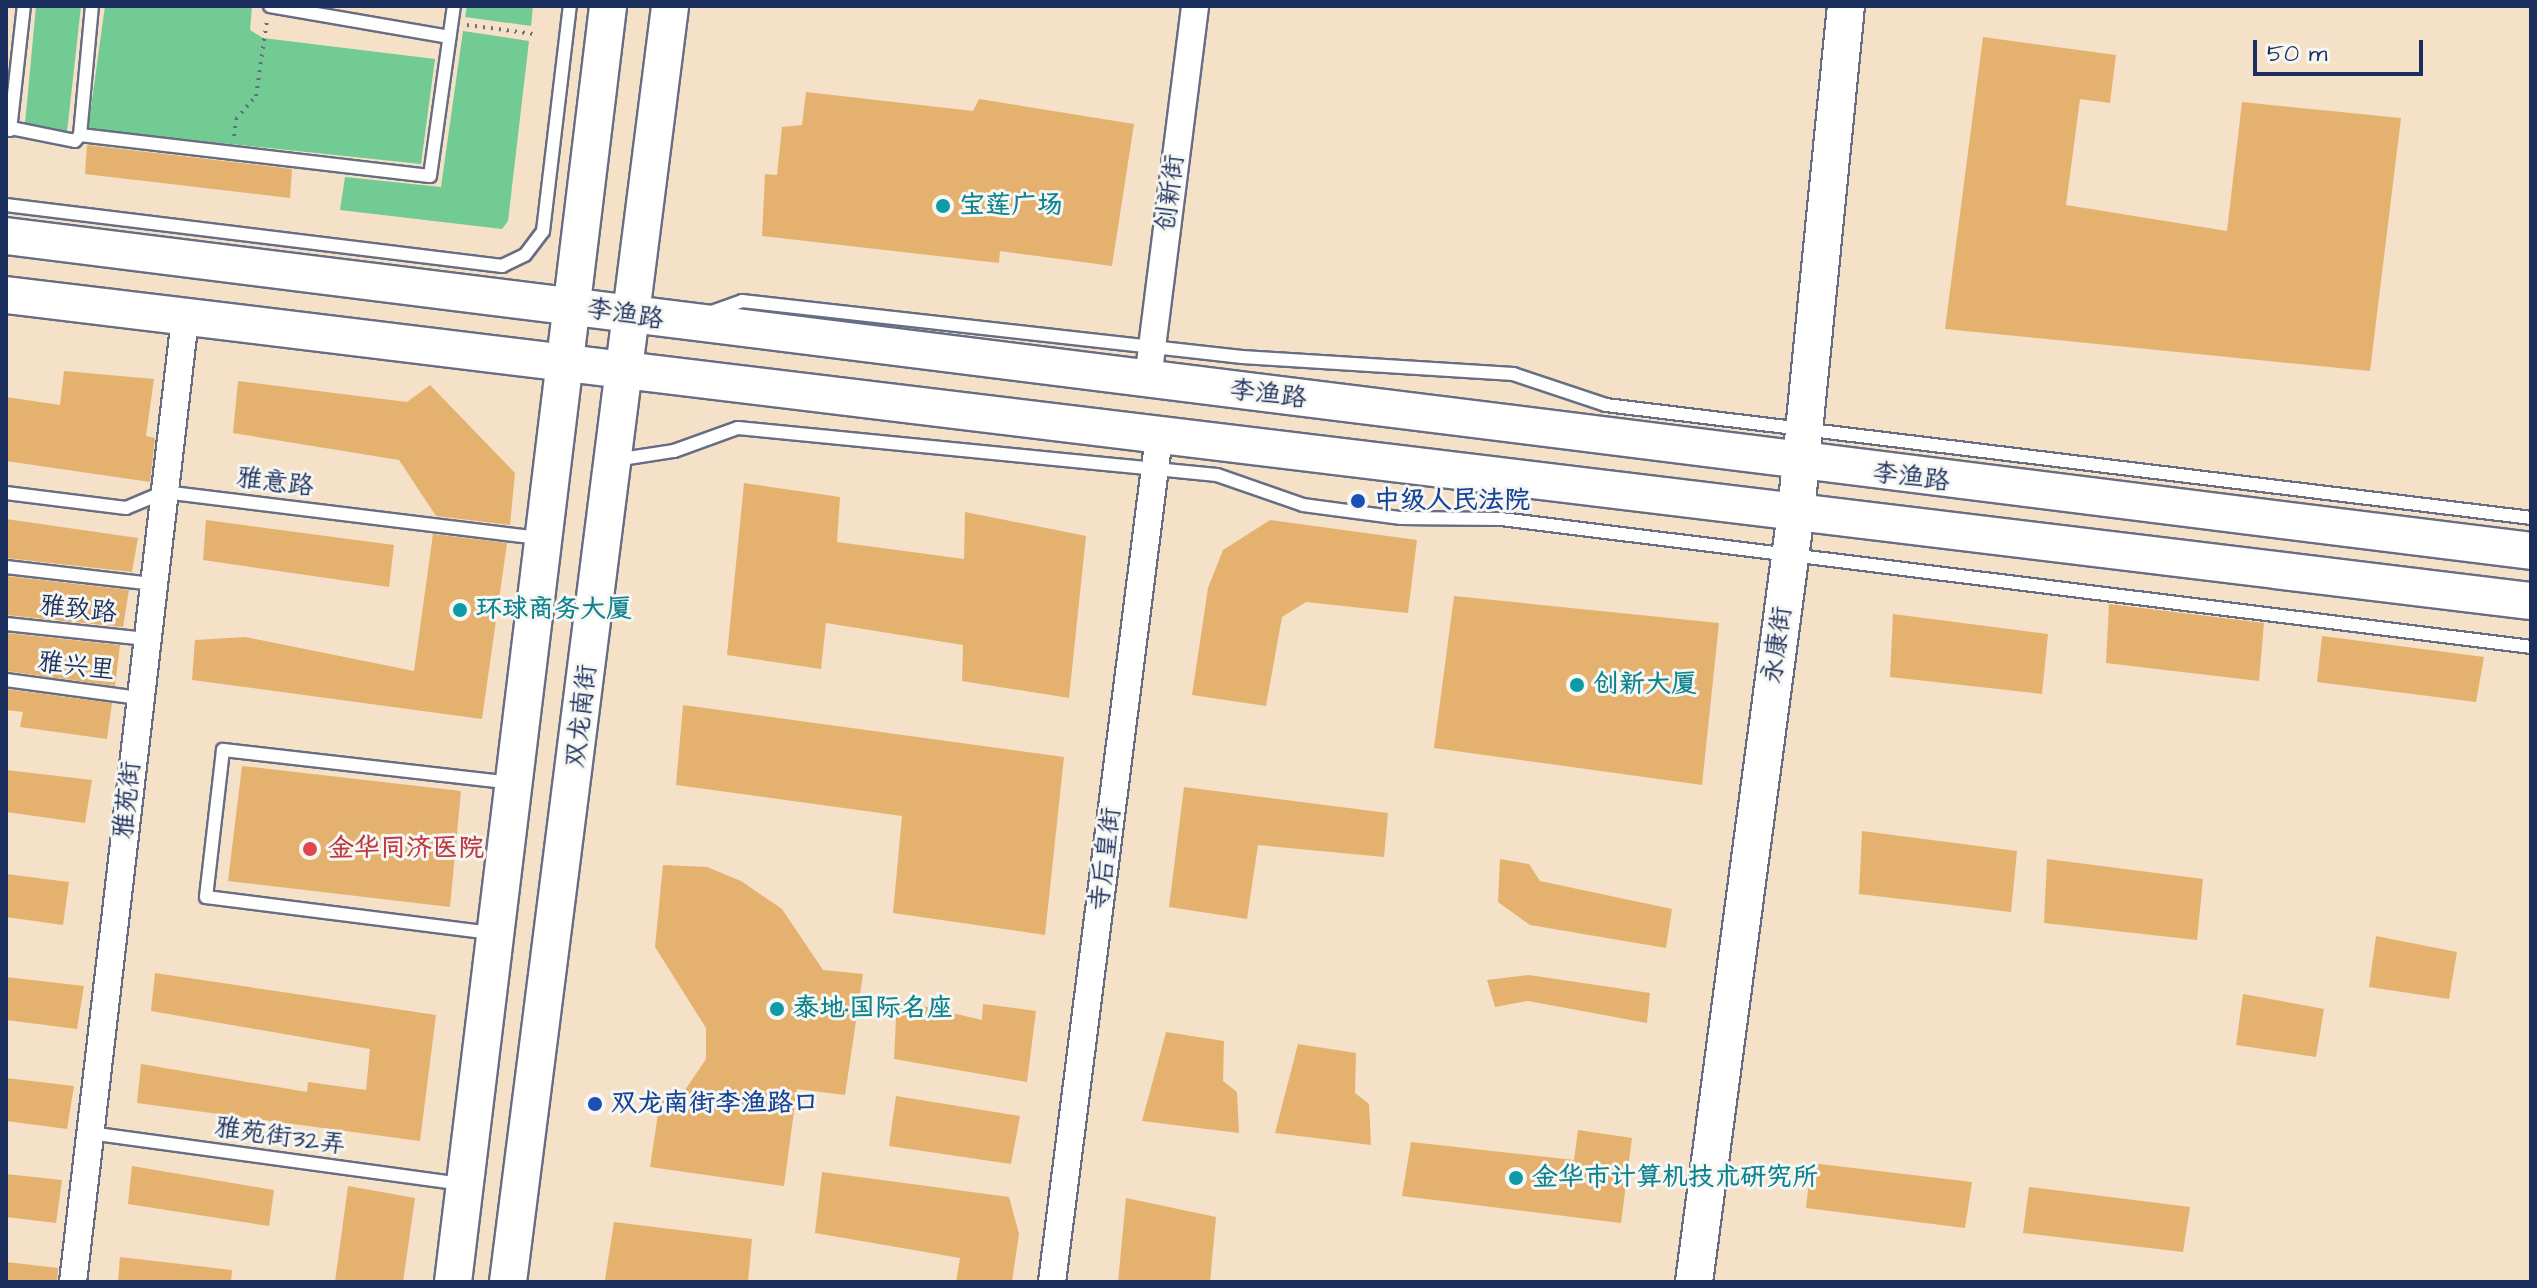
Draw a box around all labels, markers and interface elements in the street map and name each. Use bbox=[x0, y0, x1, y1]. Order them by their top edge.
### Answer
scale bar bbox=[2257, 24, 2427, 74]
text: 50 m bbox=[2267, 37, 2327, 71]
street label: 创新街 bbox=[1151, 152, 1191, 234]
place label: 宝莲广场 bbox=[959, 190, 1063, 222]
marker: 宝莲广场 bbox=[934, 197, 952, 215]
street label: 李渔路 bbox=[584, 293, 666, 337]
street label: 李渔路 bbox=[1227, 375, 1309, 415]
street label: 李渔路 bbox=[1870, 458, 1952, 498]
street label: 雅意路 bbox=[234, 463, 316, 503]
place label: 中级人民法院 bbox=[1374, 485, 1530, 517]
marker: 中级人民法院 bbox=[1349, 492, 1367, 510]
street label: 雅致路 bbox=[38, 590, 118, 630]
place label: 环球商务大厦 bbox=[476, 594, 632, 626]
marker: 环球商务大厦 bbox=[451, 601, 469, 619]
street label: 永康街 bbox=[1757, 604, 1799, 686]
street label: 雅兴里 bbox=[35, 647, 117, 687]
street label: 双龙南街 bbox=[560, 662, 604, 770]
place label: 创新大厦 bbox=[1593, 669, 1697, 701]
marker: 创新大厦 bbox=[1568, 676, 1586, 694]
street label: 雅苑街 bbox=[108, 760, 148, 840]
street label: 寺后皇街 bbox=[1084, 805, 1128, 913]
place label: 金华同济医院 bbox=[328, 833, 484, 865]
marker: 金华同济医院 bbox=[299, 838, 321, 860]
place label: 泰地·国际名座 bbox=[793, 993, 953, 1025]
marker: 泰地·国际名座 bbox=[768, 1000, 786, 1018]
place label: 双龙南街李渔路口 bbox=[611, 1088, 819, 1120]
marker: 双龙南街李渔路口 bbox=[586, 1095, 604, 1113]
street label: 雅苑街32弄 bbox=[212, 1112, 348, 1162]
place label: 金华市计算机技术研究所 bbox=[1532, 1162, 1818, 1194]
marker: 金华市计算机技术研究所 bbox=[1507, 1169, 1525, 1187]

